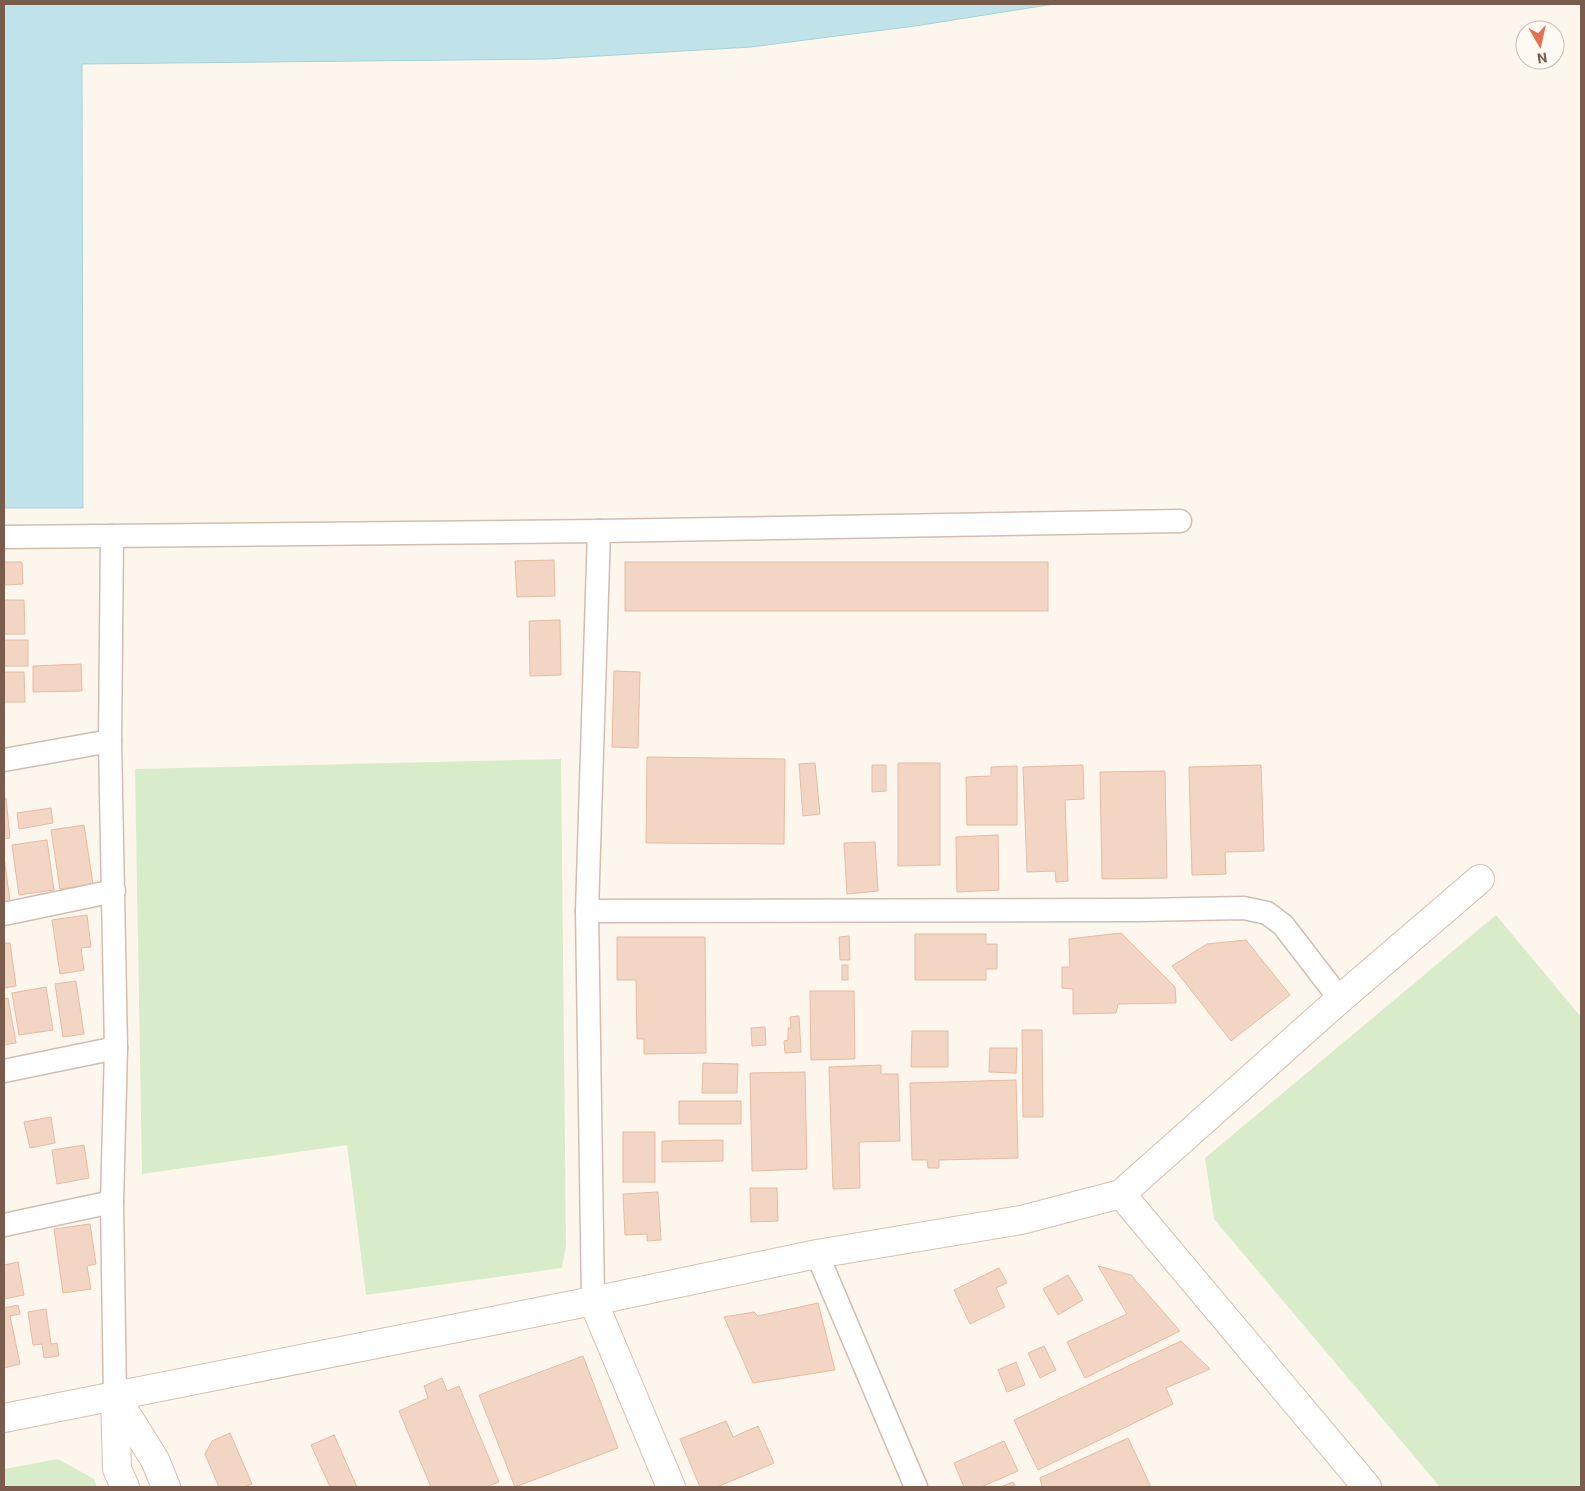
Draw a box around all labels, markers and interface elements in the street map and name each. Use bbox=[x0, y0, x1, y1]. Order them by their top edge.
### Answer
north arrow bbox=[1515, 20, 1565, 70]
text: N bbox=[1536, 49, 1548, 67]

